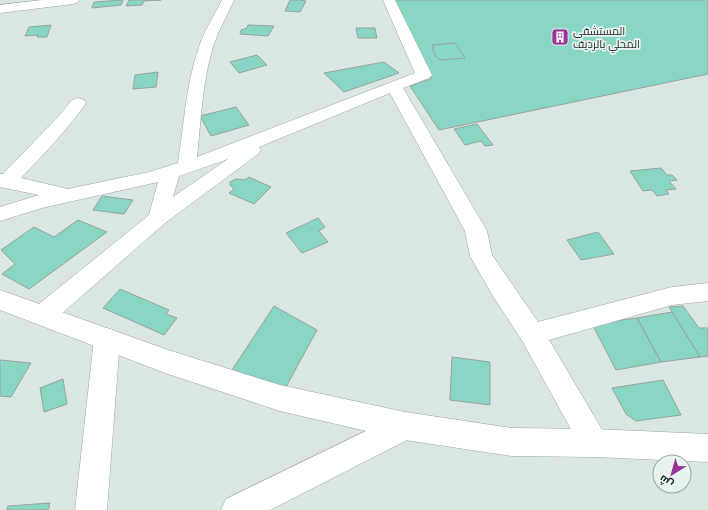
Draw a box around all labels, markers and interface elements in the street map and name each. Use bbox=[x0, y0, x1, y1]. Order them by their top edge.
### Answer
place label: المستشفى المحلي بالرديف bbox=[573, 23, 640, 53]
building icon: المستشفى المحلي بالرديف bbox=[550, 27, 570, 47]
north arrow bbox=[652, 454, 692, 494]
text: ش bbox=[656, 471, 676, 493]

